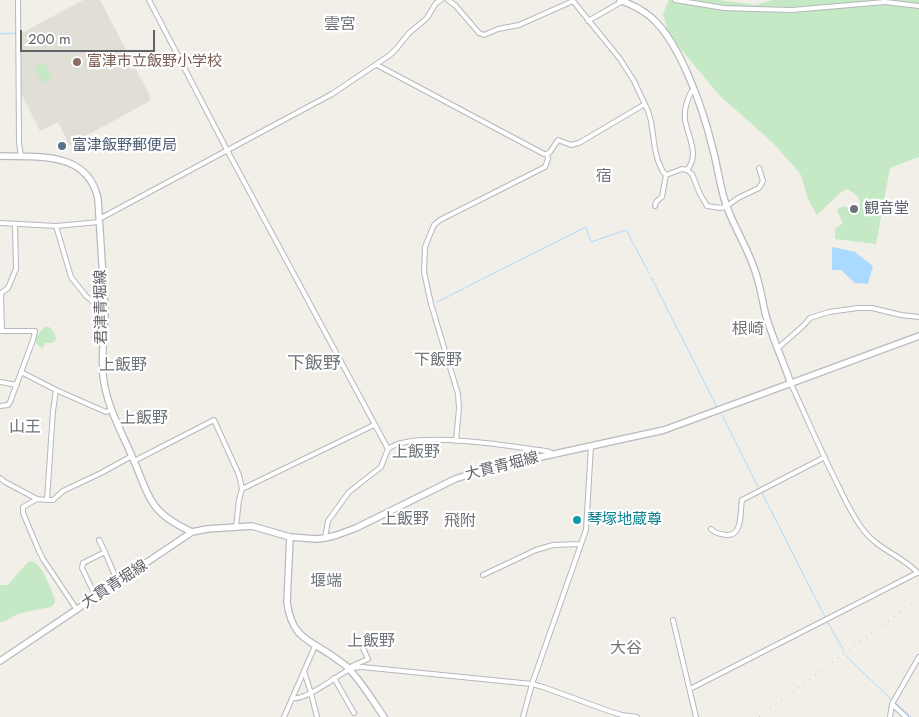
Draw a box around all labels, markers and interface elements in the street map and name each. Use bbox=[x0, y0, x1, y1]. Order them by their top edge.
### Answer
district label: 雲宮 bbox=[324, 15, 356, 35]
scale bar bbox=[22, 20, 158, 52]
text: 200 m bbox=[28, 28, 71, 50]
place label: 富津市立飯野小学校 bbox=[87, 53, 222, 71]
marker: 富津市立飯野小学校 bbox=[71, 56, 83, 68]
place label: 富津飯野郵便局 bbox=[72, 137, 177, 155]
marker: 富津飯野郵便局 bbox=[56, 140, 68, 152]
district label: 宿 bbox=[596, 167, 612, 187]
place label: 観音堂 bbox=[864, 200, 909, 218]
marker: 観音堂 bbox=[848, 203, 860, 215]
street label: 君津青堀線 bbox=[92, 269, 112, 345]
district label: 根崎 bbox=[732, 320, 764, 340]
district label: 下飯野 bbox=[414, 351, 462, 371]
district label: 下飯野 bbox=[287, 354, 341, 376]
district label: 上飯野 bbox=[99, 356, 147, 376]
district label: 上飯野 bbox=[120, 409, 168, 429]
district label: 山王 bbox=[9, 418, 41, 438]
district label: 上飯野 bbox=[392, 443, 440, 463]
street label: 大貫青堀線 bbox=[463, 449, 541, 485]
district label: 上飯野 bbox=[381, 510, 429, 530]
place label: 琴塚地蔵尊 bbox=[587, 511, 662, 529]
district label: 飛附 bbox=[444, 512, 476, 532]
marker: 琴塚地蔵尊 bbox=[571, 514, 583, 526]
street label: 大貫青堀線 bbox=[79, 557, 151, 613]
district label: 堰端 bbox=[310, 572, 342, 592]
district label: 上飯野 bbox=[347, 632, 395, 652]
district label: 大谷 bbox=[610, 639, 642, 659]

